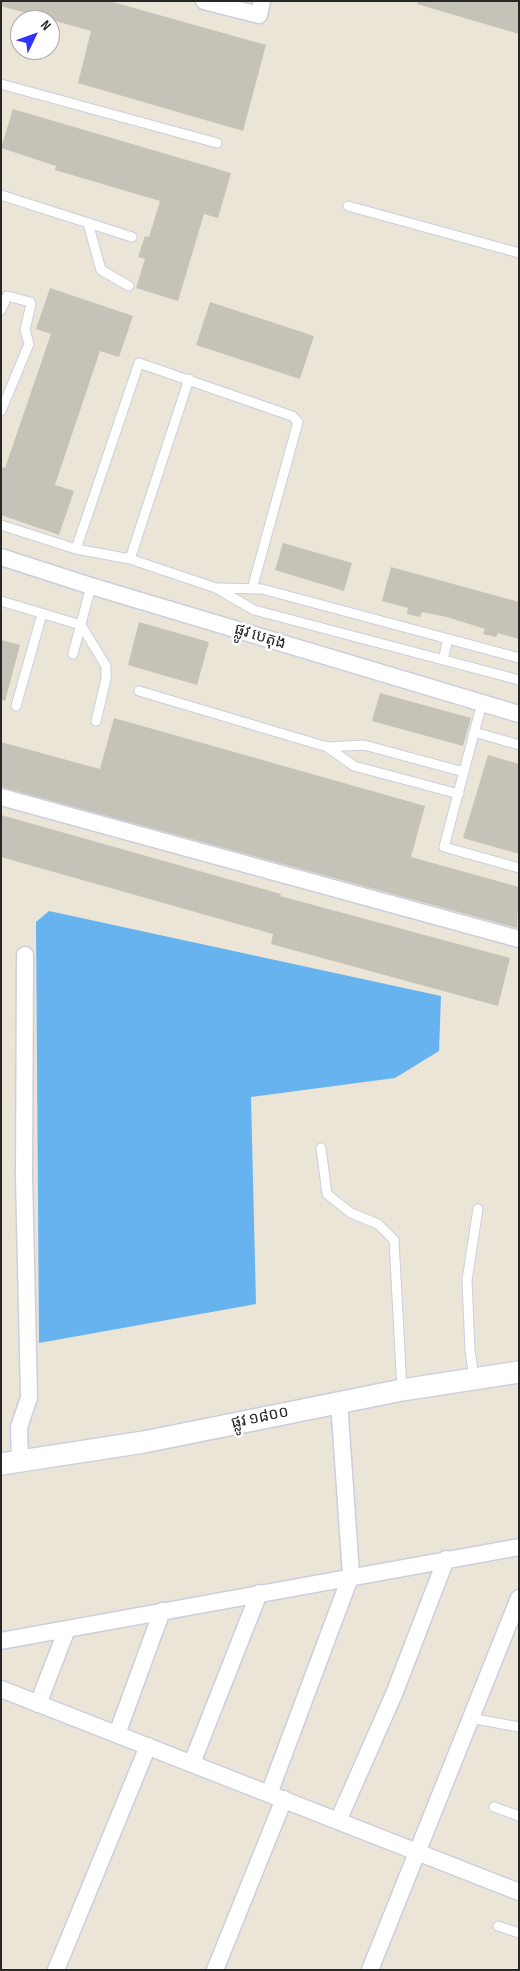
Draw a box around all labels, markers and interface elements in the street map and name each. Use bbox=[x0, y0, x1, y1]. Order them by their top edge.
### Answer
north arrow bbox=[10, 10, 60, 60]
text: N bbox=[37, 17, 55, 34]
street label: ផ្លូវ បេតុង bbox=[232, 620, 288, 654]
street label: ផ្លូវ ១៨០០ bbox=[229, 1403, 291, 1433]

